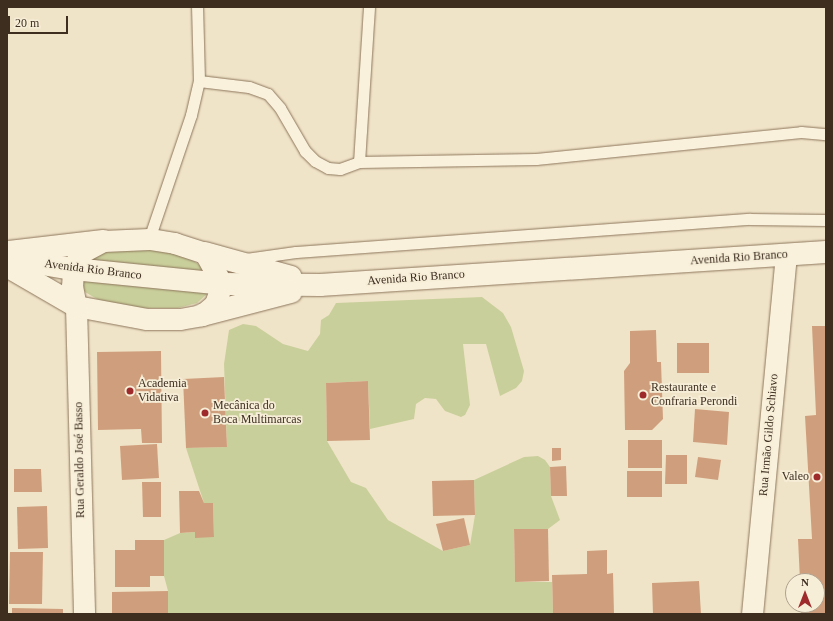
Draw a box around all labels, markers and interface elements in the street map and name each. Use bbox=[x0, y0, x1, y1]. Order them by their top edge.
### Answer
scale bar bbox=[10, 8, 70, 34]
text: 20 m bbox=[15, 16, 39, 30]
street label: Avenida Rio Branco bbox=[690, 247, 788, 269]
street label: Avenida Rio Branco bbox=[44, 257, 142, 283]
street label: Avenida Rio Branco bbox=[367, 267, 465, 289]
street label: Rua Irmão Gildo Schiavo bbox=[756, 373, 782, 497]
place label: Academia Vidativa bbox=[138, 377, 187, 405]
place label: Restaurante e Confraria Perondi bbox=[651, 381, 737, 409]
marker: Academia Vidativa bbox=[125, 386, 135, 396]
marker: Restaurante e Confraria Perondi bbox=[638, 390, 648, 400]
place label: Mecânica do Boca Multimarcas bbox=[213, 399, 301, 427]
street label: Rua Geraldo José Basso bbox=[72, 402, 88, 518]
marker: Mecânica do Boca Multimarcas bbox=[200, 408, 210, 418]
place label: Valeo bbox=[782, 470, 809, 484]
marker: Valeo bbox=[812, 472, 822, 482]
north arrow bbox=[785, 573, 825, 613]
text: N bbox=[801, 576, 809, 588]

